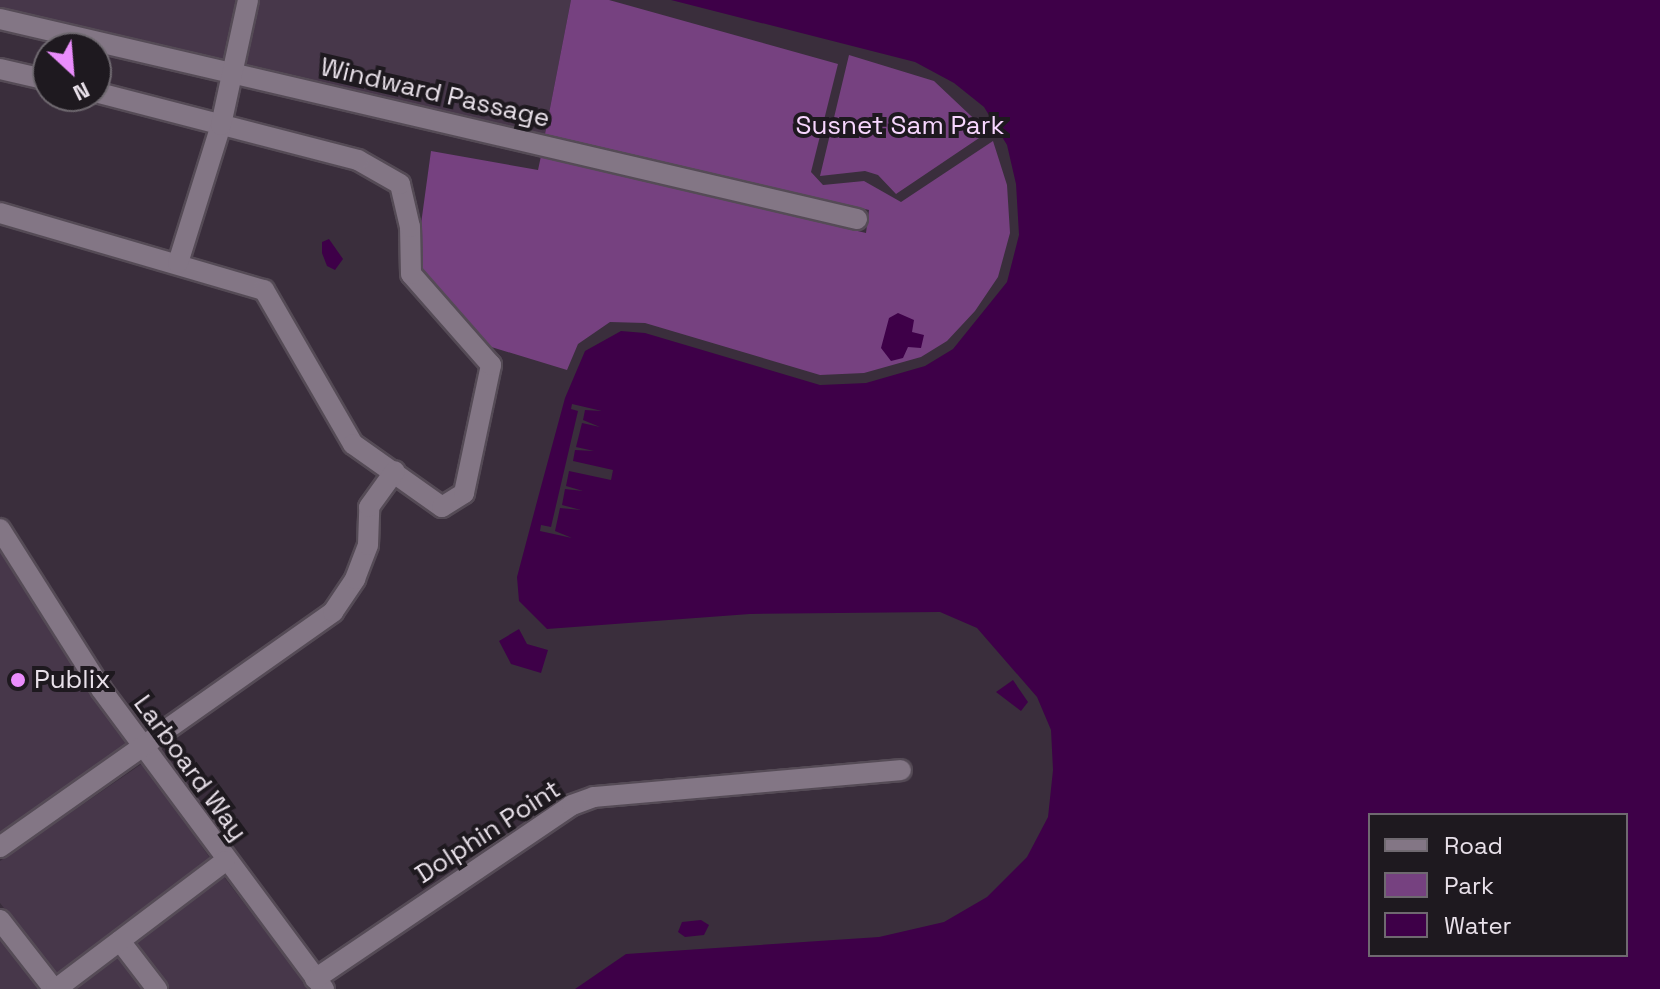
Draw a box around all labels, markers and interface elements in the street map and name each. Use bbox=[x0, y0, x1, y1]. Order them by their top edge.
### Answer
north arrow bbox=[32, 32, 112, 112]
street label: Windward Passage bbox=[317, 51, 553, 135]
text: N bbox=[69, 76, 94, 108]
park label: Susnet Sam Park bbox=[795, 110, 1005, 142]
place label: Publix bbox=[34, 664, 110, 696]
marker: Publix bbox=[9, 671, 27, 689]
street label: Larboard Way bbox=[127, 689, 253, 847]
street label: Dolphin Point bbox=[410, 774, 566, 890]
legend bbox=[1368, 813, 1628, 957]
text: Road bbox=[1444, 830, 1503, 861]
text: Park bbox=[1444, 870, 1494, 901]
text: Water bbox=[1444, 910, 1512, 941]

